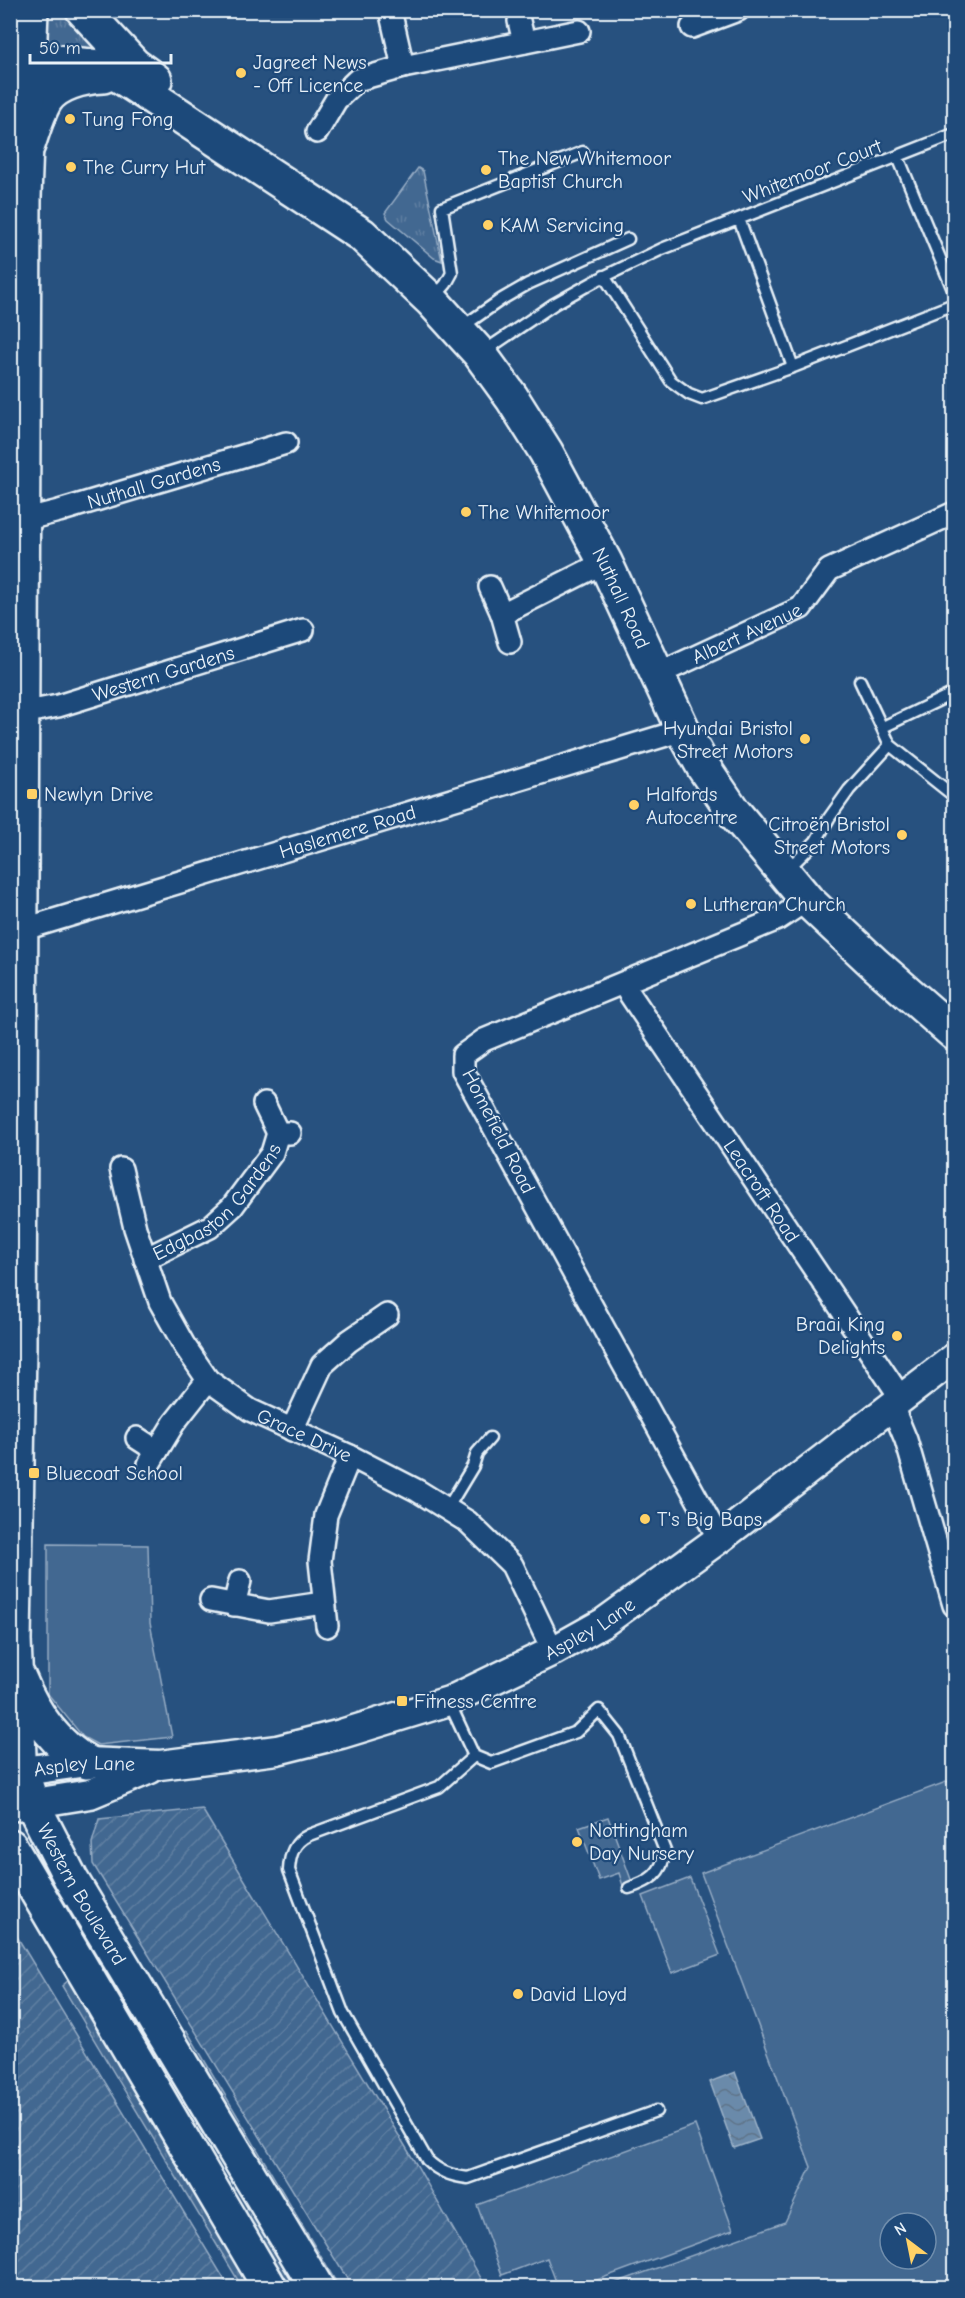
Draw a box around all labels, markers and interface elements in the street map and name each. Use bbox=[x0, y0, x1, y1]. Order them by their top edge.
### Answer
scale bar bbox=[30, 27, 171, 65]
text: 50 m bbox=[39, 38, 81, 59]
place label: Jagreet News - Off Licence bbox=[253, 51, 367, 97]
marker: Jagreet News - Off Licence bbox=[234, 66, 248, 80]
place label: Tung Fong bbox=[82, 108, 174, 131]
marker: Tung Fong bbox=[63, 112, 77, 126]
street label: Whitemoor Court bbox=[740, 134, 886, 209]
place label: The New Whitemoor Baptist Church bbox=[498, 147, 671, 193]
place label: The Curry Hut bbox=[83, 156, 207, 179]
marker: The Curry Hut bbox=[64, 160, 78, 174]
marker: The New Whitemoor Baptist Church bbox=[479, 163, 493, 177]
place label: KAM Servicing bbox=[500, 214, 624, 237]
marker: KAM Servicing bbox=[481, 218, 495, 232]
street label: Nuthall Gardens bbox=[85, 452, 223, 514]
place label: The Whitemoor bbox=[478, 501, 609, 524]
marker: The Whitemoor bbox=[459, 505, 473, 519]
street label: Nuthall Road bbox=[587, 544, 655, 652]
street label: Albert Avenue bbox=[689, 598, 805, 669]
street label: Western Gardens bbox=[90, 641, 237, 707]
place label: Hyundai Bristol Street Motors bbox=[663, 717, 793, 763]
marker: Hyundai Bristol Street Motors bbox=[798, 732, 812, 746]
place label: Newlyn Drive bbox=[44, 783, 153, 806]
place label: Halfords Autocentre bbox=[646, 783, 738, 829]
marker: Newlyn Drive bbox=[25, 787, 39, 801]
marker: Halfords Autocentre bbox=[627, 798, 641, 812]
street label: Haslemere Road bbox=[276, 800, 419, 863]
place label: Citroën Bristol Street Motors bbox=[768, 813, 890, 859]
marker: Citroën Bristol Street Motors bbox=[895, 828, 909, 842]
place label: Lutheran Church bbox=[703, 893, 846, 916]
marker: Lutheran Church bbox=[684, 897, 698, 911]
street label: Homefield Road bbox=[457, 1065, 540, 1197]
street label: Leacroft Road bbox=[719, 1135, 804, 1247]
street label: Edgbaston Gardens bbox=[149, 1142, 286, 1265]
place label: Braai King Delights bbox=[796, 1313, 885, 1359]
marker: Braai King Delights bbox=[890, 1329, 904, 1343]
street label: Grace Drive bbox=[253, 1404, 355, 1467]
place label: Bluecoat School bbox=[46, 1462, 183, 1485]
marker: Bluecoat School bbox=[27, 1466, 41, 1480]
place label: T's Big Baps bbox=[657, 1508, 762, 1531]
marker: T's Big Baps bbox=[638, 1512, 652, 1526]
street label: Aspley Lane bbox=[541, 1593, 640, 1665]
place label: Fitness Centre bbox=[414, 1690, 537, 1713]
marker: Fitness Centre bbox=[395, 1694, 409, 1708]
street label: Aspley Lane bbox=[32, 1751, 135, 1781]
street label: Western Boulevard bbox=[32, 1819, 131, 1969]
place label: Nottingham Day Nursery bbox=[589, 1819, 694, 1865]
marker: Nottingham Day Nursery bbox=[570, 1835, 584, 1849]
place label: David Lloyd bbox=[530, 1983, 627, 2006]
marker: David Lloyd bbox=[511, 1987, 525, 2001]
north arrow bbox=[878, 2211, 938, 2271]
text: N bbox=[891, 2219, 910, 2240]

